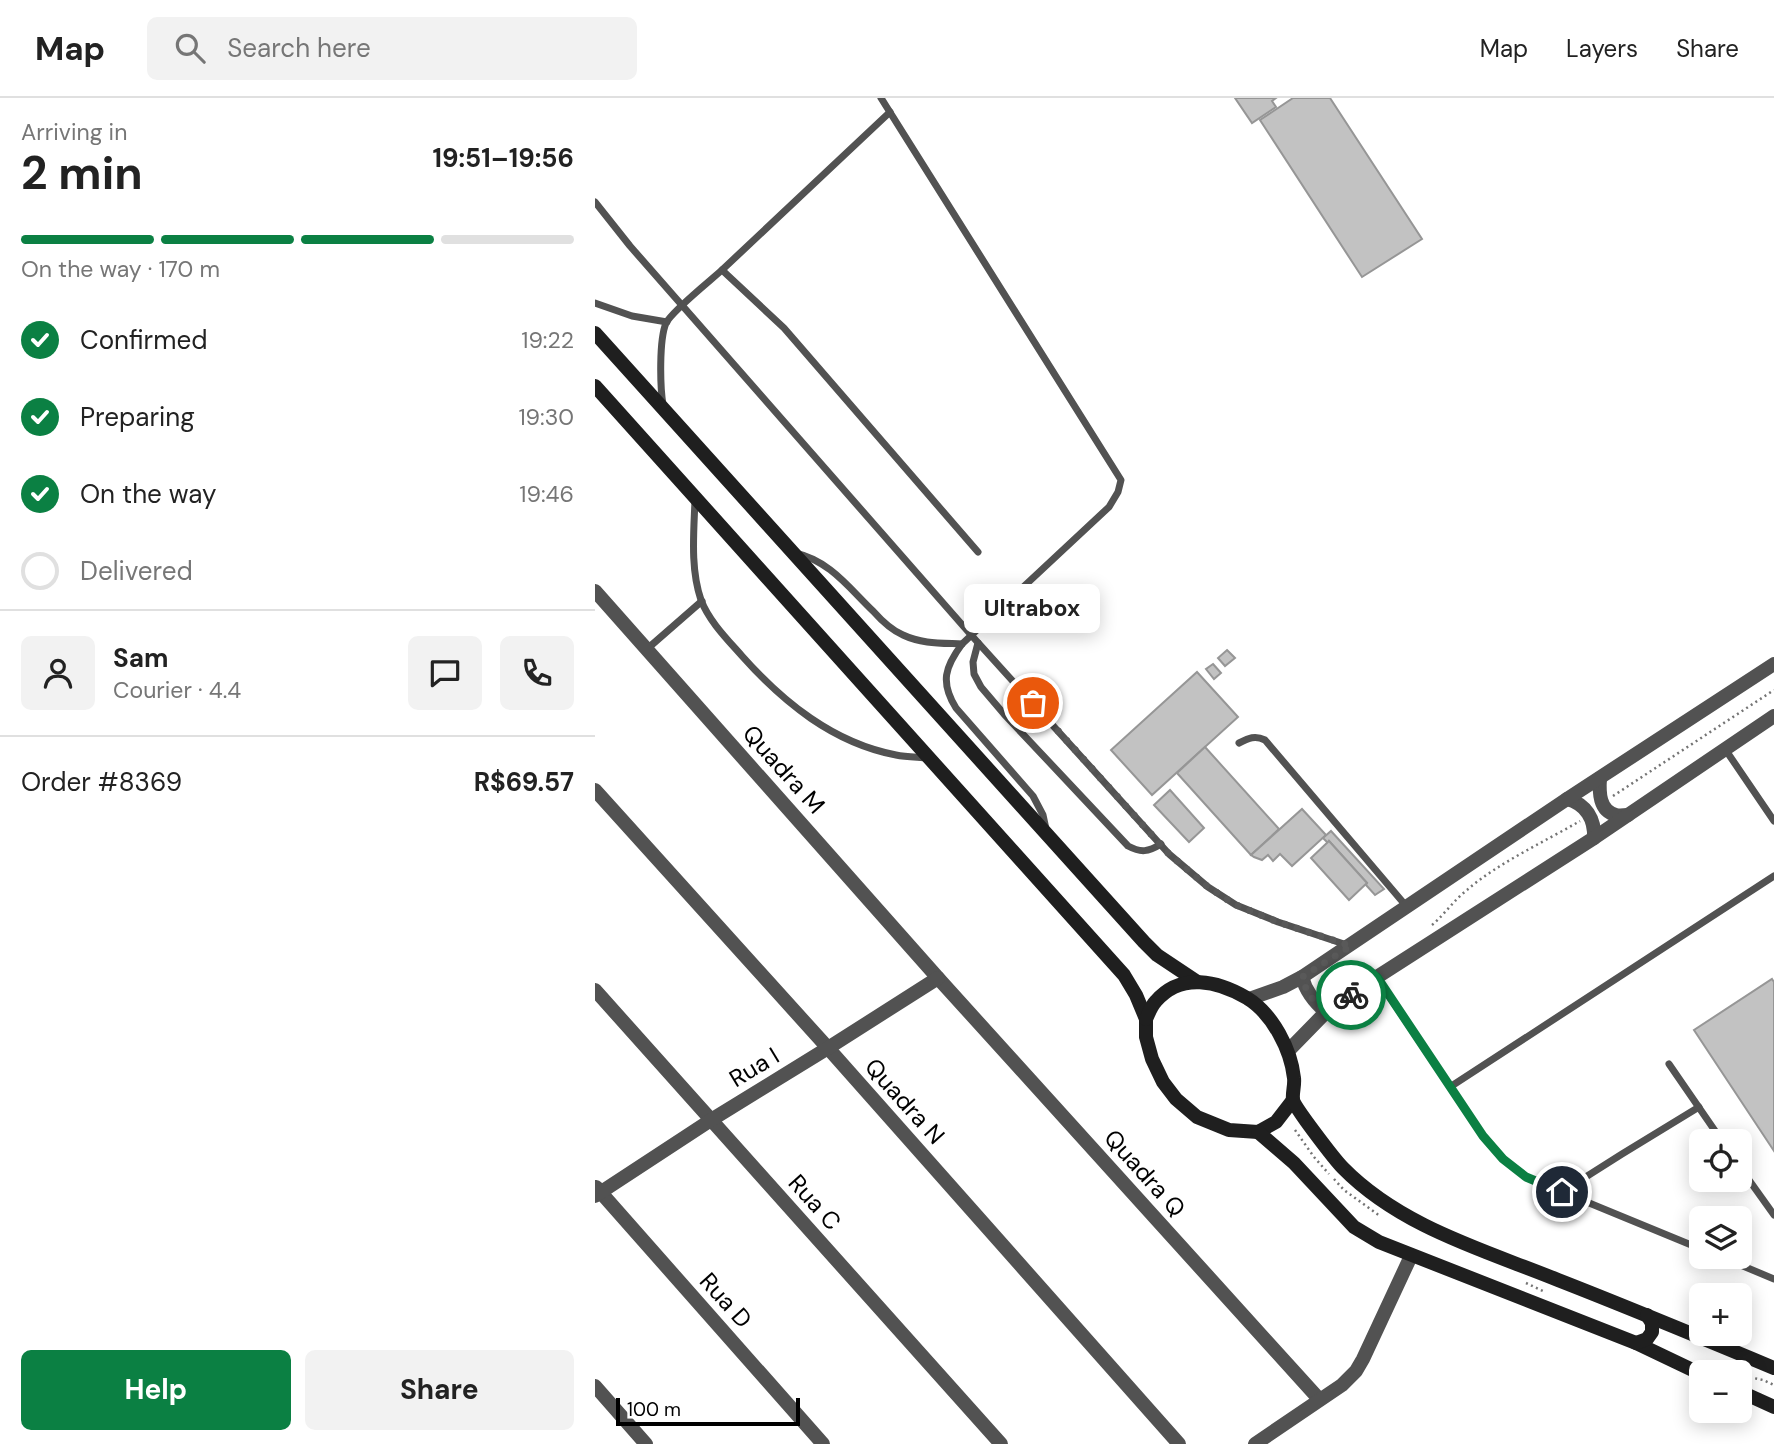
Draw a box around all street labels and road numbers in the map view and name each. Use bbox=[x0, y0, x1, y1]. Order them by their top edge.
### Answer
street label: Quadra M bbox=[736, 718, 832, 820]
street label: Rua I bbox=[723, 1040, 785, 1094]
street label: Quadra N bbox=[858, 1051, 952, 1151]
street label: Quadra Q bbox=[1098, 1123, 1192, 1223]
street label: Rua C bbox=[782, 1168, 848, 1236]
street label: Rua D bbox=[693, 1266, 759, 1334]

